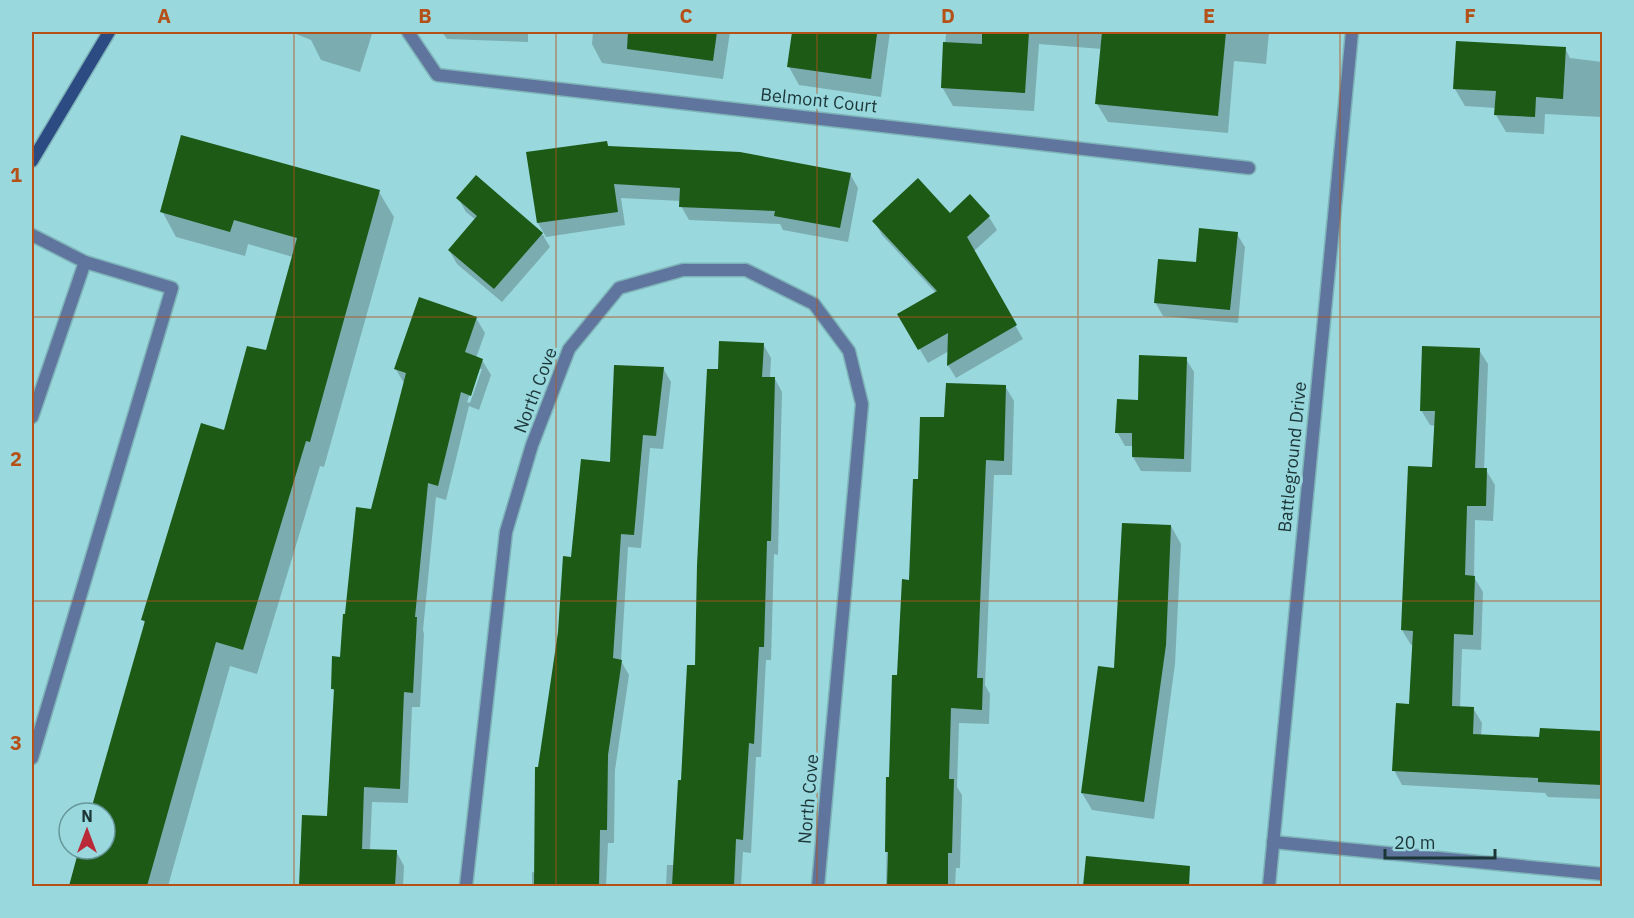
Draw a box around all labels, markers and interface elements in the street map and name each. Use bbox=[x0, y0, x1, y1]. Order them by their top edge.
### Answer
text: A bbox=[157, 2, 171, 29]
text: B bbox=[418, 2, 432, 29]
text: C bbox=[679, 2, 693, 29]
text: D bbox=[941, 2, 955, 29]
text: E bbox=[1203, 2, 1215, 29]
text: F bbox=[1464, 2, 1476, 29]
street label: Belmont Court bbox=[759, 82, 879, 118]
text: 1 bbox=[10, 161, 22, 188]
street label: North Cove bbox=[508, 344, 562, 436]
street label: Battleground Drive bbox=[1273, 380, 1311, 534]
text: 2 bbox=[10, 445, 22, 472]
text: 3 bbox=[10, 729, 22, 756]
street label: North Cove bbox=[793, 753, 823, 845]
north arrow bbox=[57, 801, 117, 861]
text: N bbox=[81, 806, 93, 826]
scale bar bbox=[1385, 822, 1494, 860]
text: 20 m bbox=[1394, 831, 1436, 854]

